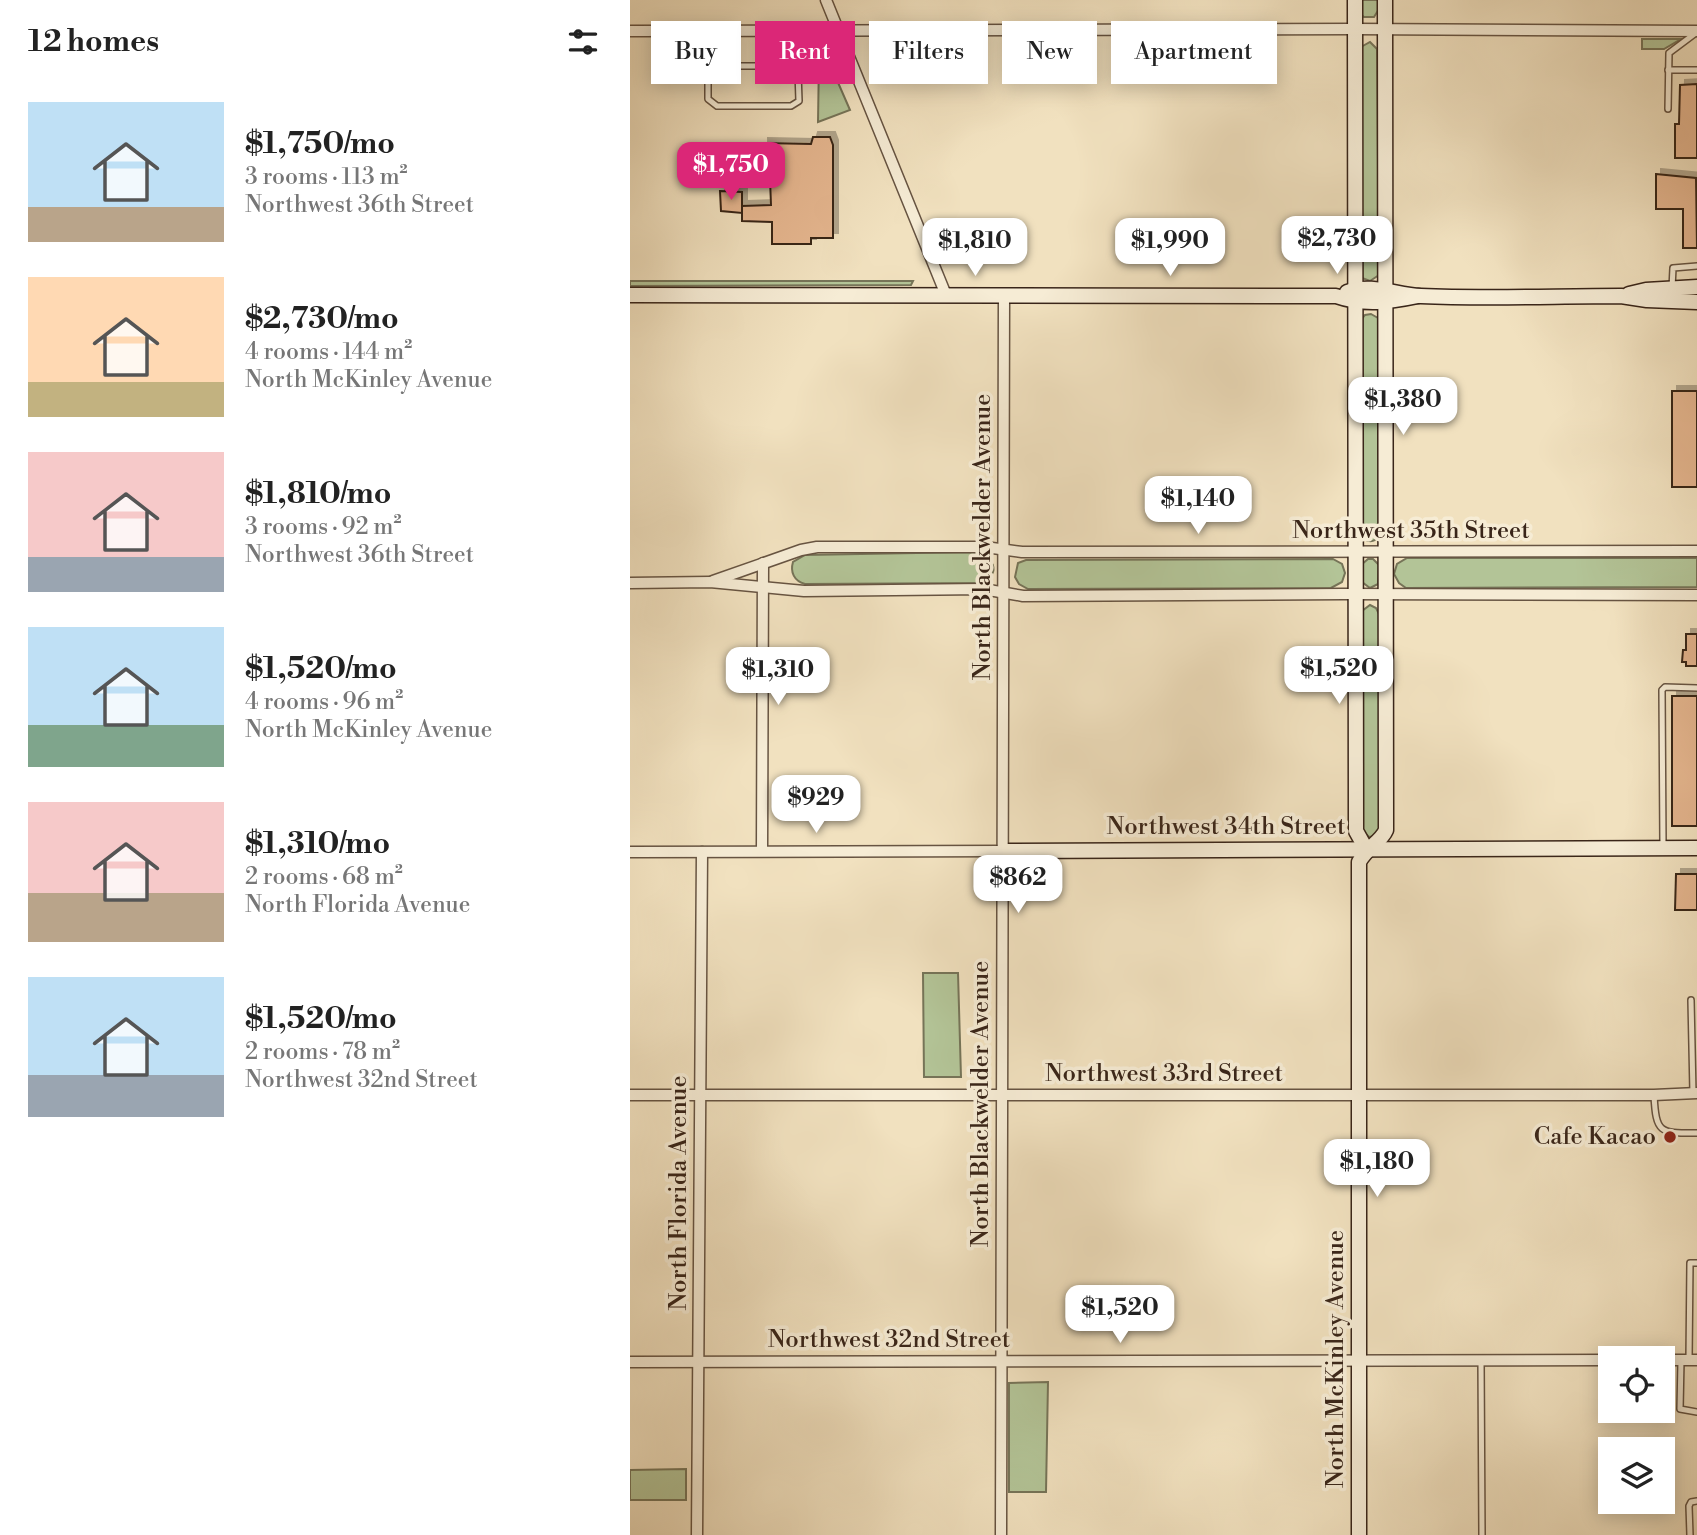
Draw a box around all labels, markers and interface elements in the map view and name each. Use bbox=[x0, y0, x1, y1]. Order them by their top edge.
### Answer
chip: Buy bbox=[651, 21, 741, 84]
chip: Rent bbox=[755, 21, 855, 84]
chip: Filters bbox=[869, 21, 988, 84]
chip: New bbox=[1002, 21, 1097, 84]
chip: Apartment bbox=[1111, 21, 1277, 84]
text: 12 homes bbox=[28, 23, 159, 61]
icon: filters bbox=[564, 23, 602, 61]
text: $1,750/mo bbox=[245, 125, 395, 163]
icon: home bbox=[84, 130, 168, 214]
pin: $1,750 bbox=[674, 142, 788, 202]
text: $1,750 bbox=[693, 151, 769, 179]
text: 3 rooms · 113 m² bbox=[245, 163, 408, 191]
text: Northwest 36th Street bbox=[245, 191, 474, 219]
pin: $2,730 bbox=[1280, 216, 1394, 276]
pin: $1,810 bbox=[918, 218, 1032, 278]
pin: $1,990 bbox=[1113, 218, 1227, 278]
text: $2,730 bbox=[1298, 225, 1376, 253]
text: $1,810 bbox=[938, 227, 1012, 255]
text: $1,990 bbox=[1131, 227, 1209, 255]
text: $2,730/mo bbox=[245, 300, 399, 338]
icon: home bbox=[84, 305, 168, 389]
text: 4 rooms · 144 m² bbox=[245, 338, 412, 366]
text: North McKinley Avenue bbox=[245, 366, 492, 394]
pin: $1,380 bbox=[1346, 378, 1460, 437]
text: $1,380 bbox=[1364, 386, 1442, 414]
street label: North Blackwelder Avenue bbox=[968, 394, 998, 680]
text: $1,810/mo bbox=[245, 475, 391, 513]
pin: $1,140 bbox=[1141, 476, 1255, 536]
icon: home bbox=[84, 480, 168, 564]
text: $1,140 bbox=[1161, 485, 1235, 513]
text: 3 rooms · 92 m² bbox=[245, 513, 401, 541]
street label: Northwest 35th Street bbox=[1292, 516, 1530, 546]
text: Northwest 36th Street bbox=[245, 541, 474, 569]
pin: $1,520 bbox=[1282, 646, 1396, 706]
pin: $1,310 bbox=[721, 648, 835, 707]
text: $1,520/mo bbox=[245, 650, 397, 688]
icon: home bbox=[84, 655, 168, 739]
text: $1,520 bbox=[1300, 655, 1378, 683]
text: $1,310 bbox=[742, 656, 814, 684]
text: 4 rooms · 96 m² bbox=[245, 688, 403, 716]
text: North McKinley Avenue bbox=[245, 716, 492, 744]
pin: $929 bbox=[775, 776, 857, 835]
text: $929 bbox=[787, 784, 845, 812]
street label: Northwest 34th Street bbox=[1107, 812, 1346, 842]
text: $1,310/mo bbox=[245, 825, 390, 863]
icon: home bbox=[84, 830, 168, 914]
pin: $862 bbox=[977, 856, 1059, 915]
text: 2 rooms · 68 m² bbox=[245, 863, 403, 891]
text: $862 bbox=[989, 864, 1047, 892]
text: North Florida Avenue bbox=[245, 891, 470, 919]
street label: North Blackwelder Avenue bbox=[966, 961, 996, 1247]
text: $1,520/mo bbox=[245, 1000, 397, 1038]
icon: home bbox=[84, 1005, 168, 1089]
text: 2 rooms · 78 m² bbox=[245, 1038, 400, 1066]
street label: Northwest 33rd Street bbox=[1045, 1059, 1284, 1089]
text: Northwest 32nd Street bbox=[245, 1066, 478, 1094]
street label: North Florida Avenue bbox=[664, 1075, 694, 1311]
place label: Cafe Kacao bbox=[1534, 1122, 1656, 1152]
marker: Cafe Kacao bbox=[1662, 1129, 1678, 1145]
pin: $1,180 bbox=[1320, 1140, 1434, 1199]
text: $1,180 bbox=[1340, 1148, 1414, 1176]
street label: North McKinley Avenue bbox=[1321, 1230, 1351, 1488]
pin: $1,520 bbox=[1063, 1286, 1177, 1345]
text: $1,520 bbox=[1081, 1294, 1159, 1322]
street label: Northwest 32nd Street bbox=[768, 1325, 1011, 1355]
map controls bbox=[1598, 1346, 1675, 1514]
button: locate bbox=[1598, 1346, 1675, 1423]
button: layers bbox=[1598, 1437, 1675, 1514]

